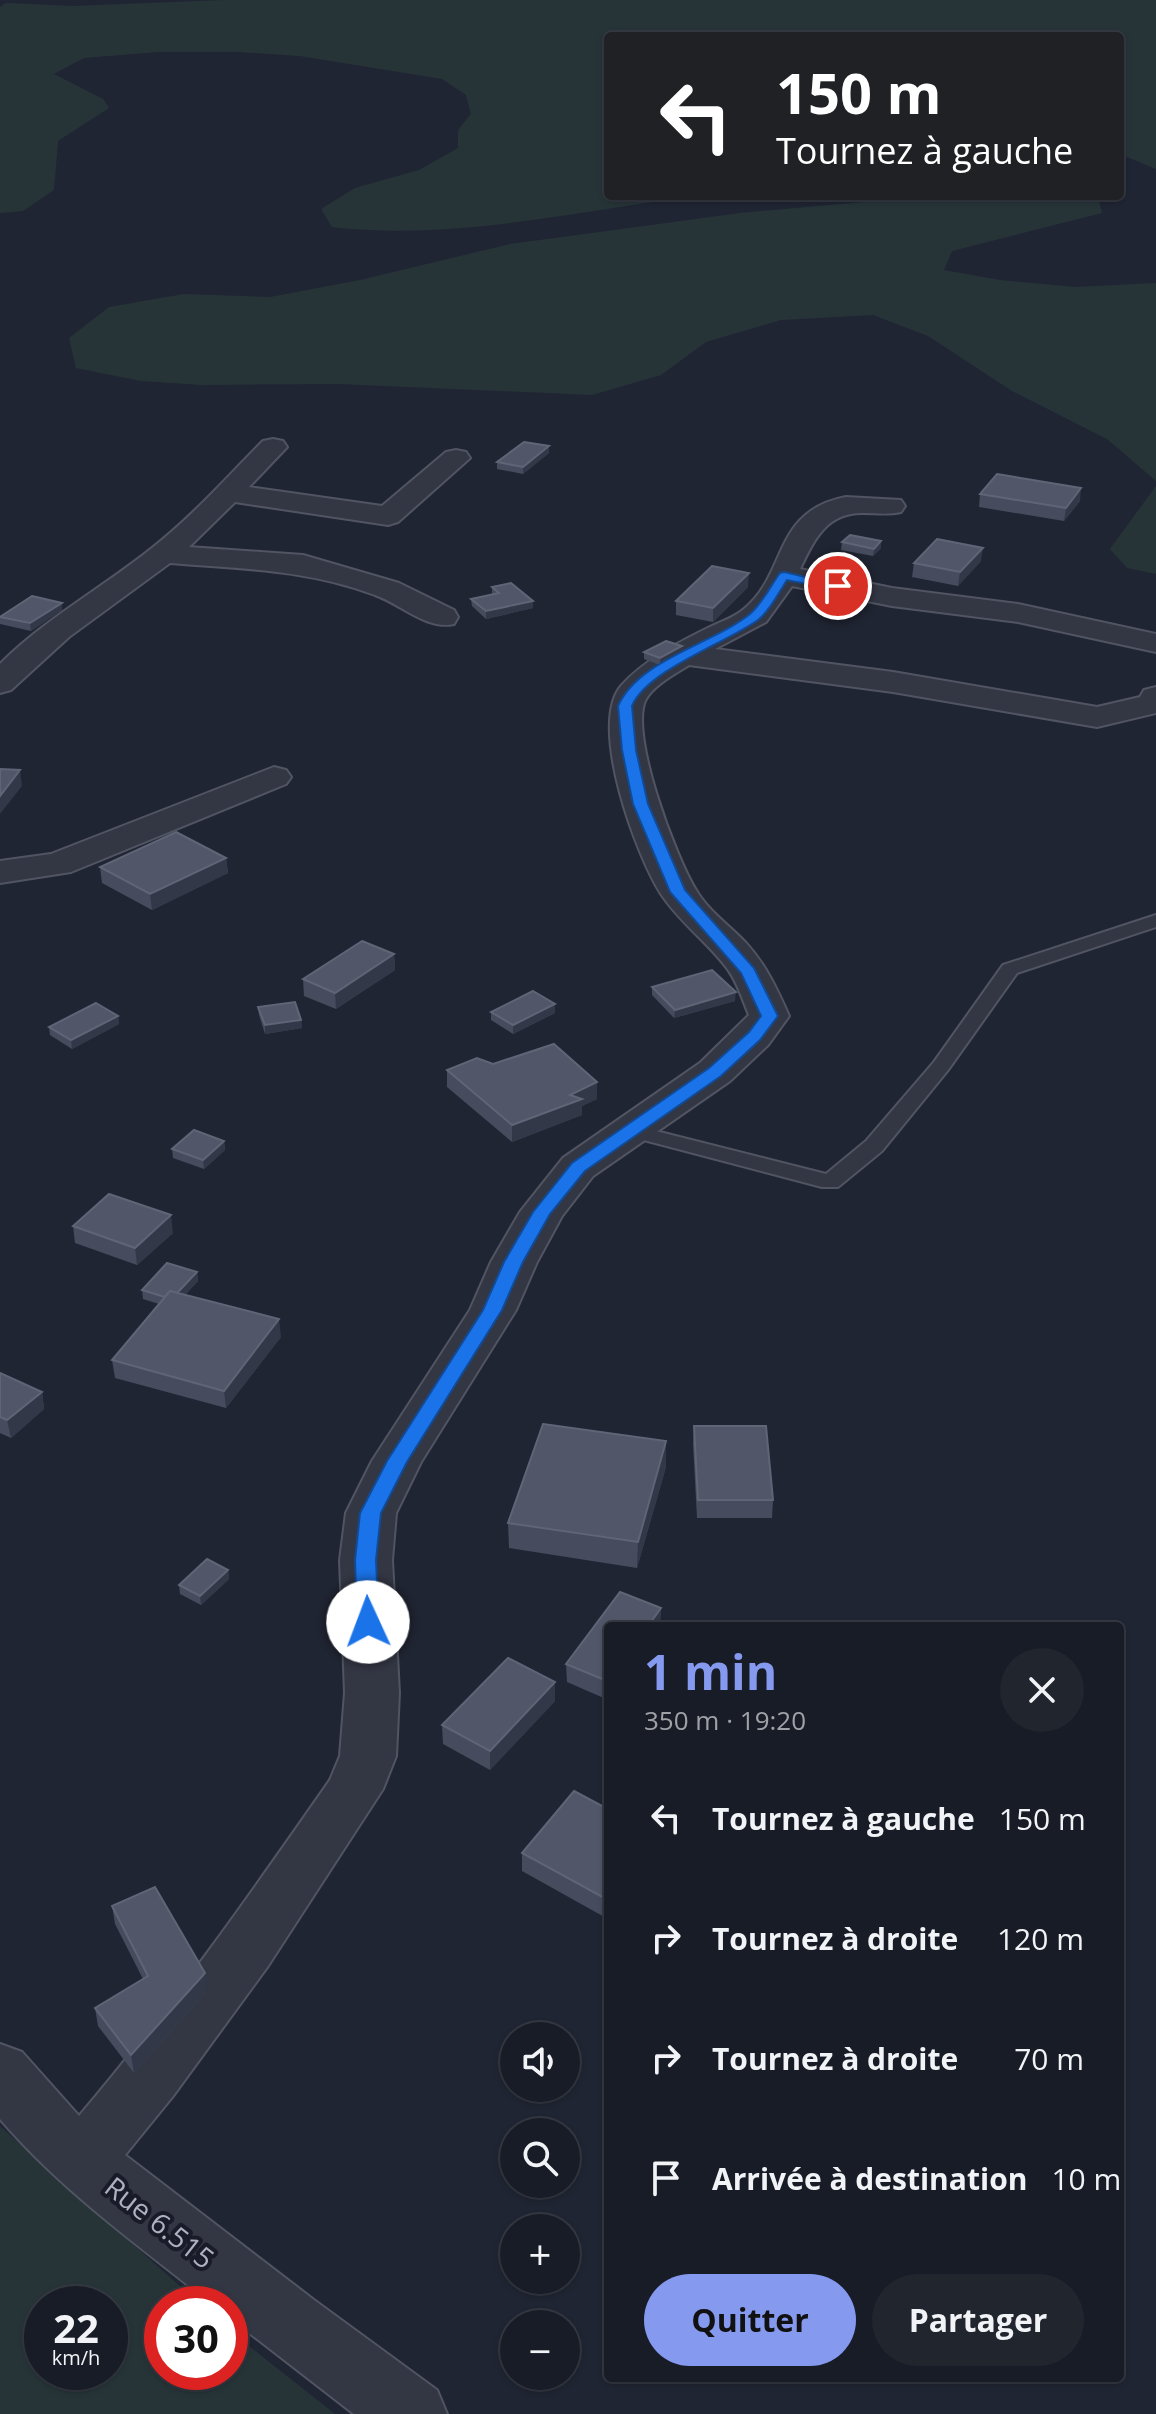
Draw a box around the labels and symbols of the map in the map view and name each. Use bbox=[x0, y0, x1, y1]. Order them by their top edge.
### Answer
pin bbox=[804, 552, 872, 620]
position arrow bbox=[326, 1580, 410, 1664]
street label: Rue 6.515 bbox=[98, 2167, 222, 2277]
speed limit sign: 30 bbox=[144, 2286, 248, 2390]

